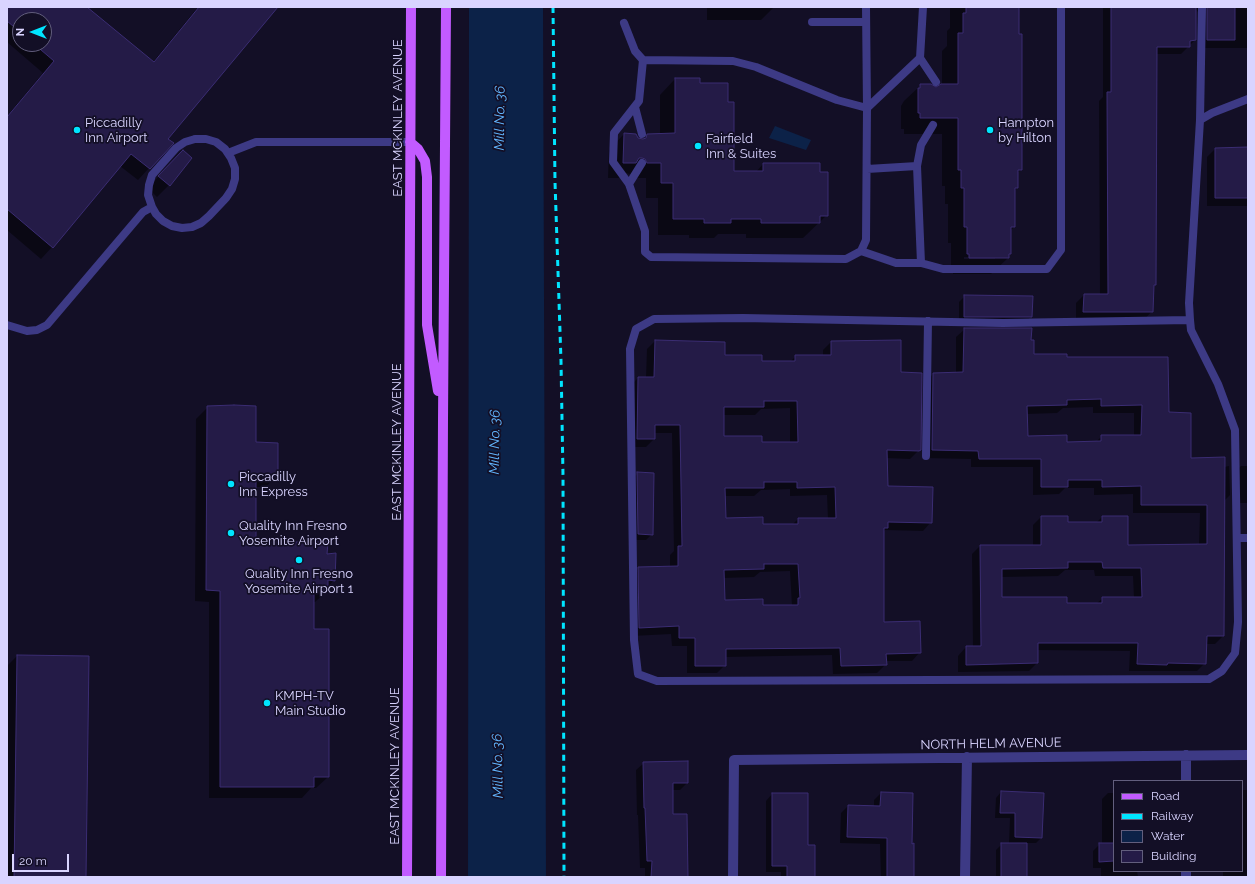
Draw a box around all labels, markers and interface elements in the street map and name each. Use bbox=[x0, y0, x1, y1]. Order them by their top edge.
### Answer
north arrow bbox=[12, 12, 52, 52]
text: N bbox=[14, 28, 27, 36]
street label: EAST MCKINLEY AVENUE bbox=[390, 39, 406, 197]
water label: Mill No. 36 bbox=[491, 85, 509, 151]
place label: Piccadilly Inn Airport bbox=[85, 115, 148, 146]
place label: Hampton by Hilton bbox=[998, 115, 1054, 146]
marker: Piccadilly Inn Airport bbox=[72, 125, 82, 135]
marker: Hampton by Hilton bbox=[985, 125, 995, 135]
place label: Fairfield Inn & Suites bbox=[706, 131, 776, 162]
marker: Fairfield Inn & Suites bbox=[693, 141, 703, 151]
street label: EAST MCKINLEY AVENUE bbox=[389, 363, 405, 521]
water label: Mill No. 36 bbox=[486, 409, 504, 475]
place label: Piccadilly Inn Express bbox=[239, 469, 308, 500]
marker: Piccadilly Inn Express bbox=[226, 479, 236, 489]
place label: Quality Inn Fresno Yosemite Airport bbox=[239, 518, 347, 549]
marker: Quality Inn Fresno Yosemite Airport bbox=[226, 528, 236, 538]
marker: Quality Inn Fresno Yosemite Airport 1 bbox=[294, 555, 304, 565]
place label: Quality Inn Fresno Yosemite Airport 1 bbox=[245, 566, 353, 597]
street label: EAST MCKINLEY AVENUE bbox=[387, 687, 403, 845]
place label: KMPH-TV Main Studio bbox=[275, 688, 346, 719]
marker: KMPH-TV Main Studio bbox=[262, 698, 272, 708]
water label: Mill No. 36 bbox=[489, 733, 507, 799]
street label: NORTH HELM AVENUE bbox=[920, 735, 1062, 753]
legend bbox=[1113, 780, 1243, 872]
text: Road bbox=[1151, 789, 1180, 803]
text: Railway bbox=[1151, 809, 1193, 823]
text: Water bbox=[1151, 829, 1185, 843]
scale bar bbox=[14, 846, 71, 872]
text: Building bbox=[1151, 849, 1197, 863]
text: 20 m bbox=[19, 854, 47, 868]

